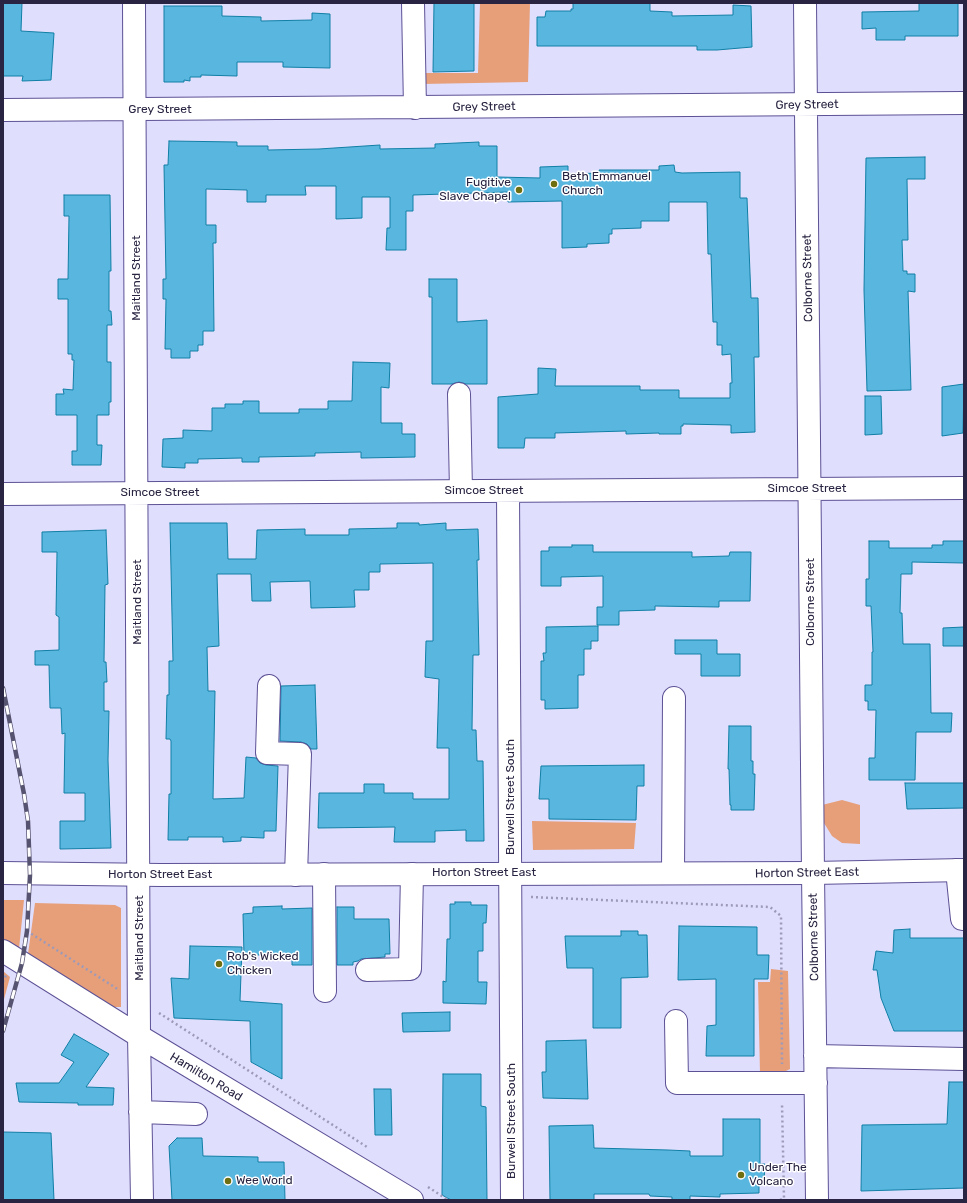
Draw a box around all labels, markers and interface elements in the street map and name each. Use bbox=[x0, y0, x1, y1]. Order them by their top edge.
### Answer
street label: Grey Street bbox=[775, 97, 839, 113]
street label: Grey Street bbox=[452, 99, 516, 115]
street label: Grey Street bbox=[128, 103, 192, 117]
place label: Beth Emmanuel Church bbox=[562, 170, 651, 198]
place label: Fugitive Slave Chapel bbox=[439, 176, 511, 204]
marker: Beth Emmanuel Church bbox=[549, 179, 559, 189]
marker: Fugitive Slave Chapel bbox=[514, 185, 524, 195]
street label: Colborne Street bbox=[800, 234, 816, 322]
street label: Maitland Street bbox=[130, 235, 144, 321]
street label: Simcoe Street bbox=[768, 482, 846, 496]
street label: Simcoe Street bbox=[445, 484, 523, 498]
street label: Simcoe Street bbox=[121, 486, 199, 500]
street label: Colborne Street bbox=[804, 558, 818, 646]
street label: Maitland Street bbox=[131, 559, 145, 645]
street label: Burwell Street South bbox=[504, 739, 518, 855]
street label: Horton Street East bbox=[755, 865, 859, 881]
street label: Horton Street East bbox=[432, 866, 536, 880]
street label: Horton Street East bbox=[108, 868, 212, 882]
street label: Colborne Street bbox=[806, 893, 822, 981]
street label: Maitland Street bbox=[133, 895, 147, 981]
place label: Rob's Wicked Chicken bbox=[227, 950, 299, 978]
marker: Rob's Wicked Chicken bbox=[214, 959, 224, 969]
street label: Hamilton Road bbox=[167, 1050, 245, 1104]
street label: Burwell Street South bbox=[505, 1063, 519, 1179]
place label: Under The Volcano bbox=[749, 1161, 807, 1189]
marker: Under The Volcano bbox=[736, 1170, 746, 1180]
place label: Wee World bbox=[236, 1174, 293, 1188]
marker: Wee World bbox=[223, 1176, 233, 1186]

